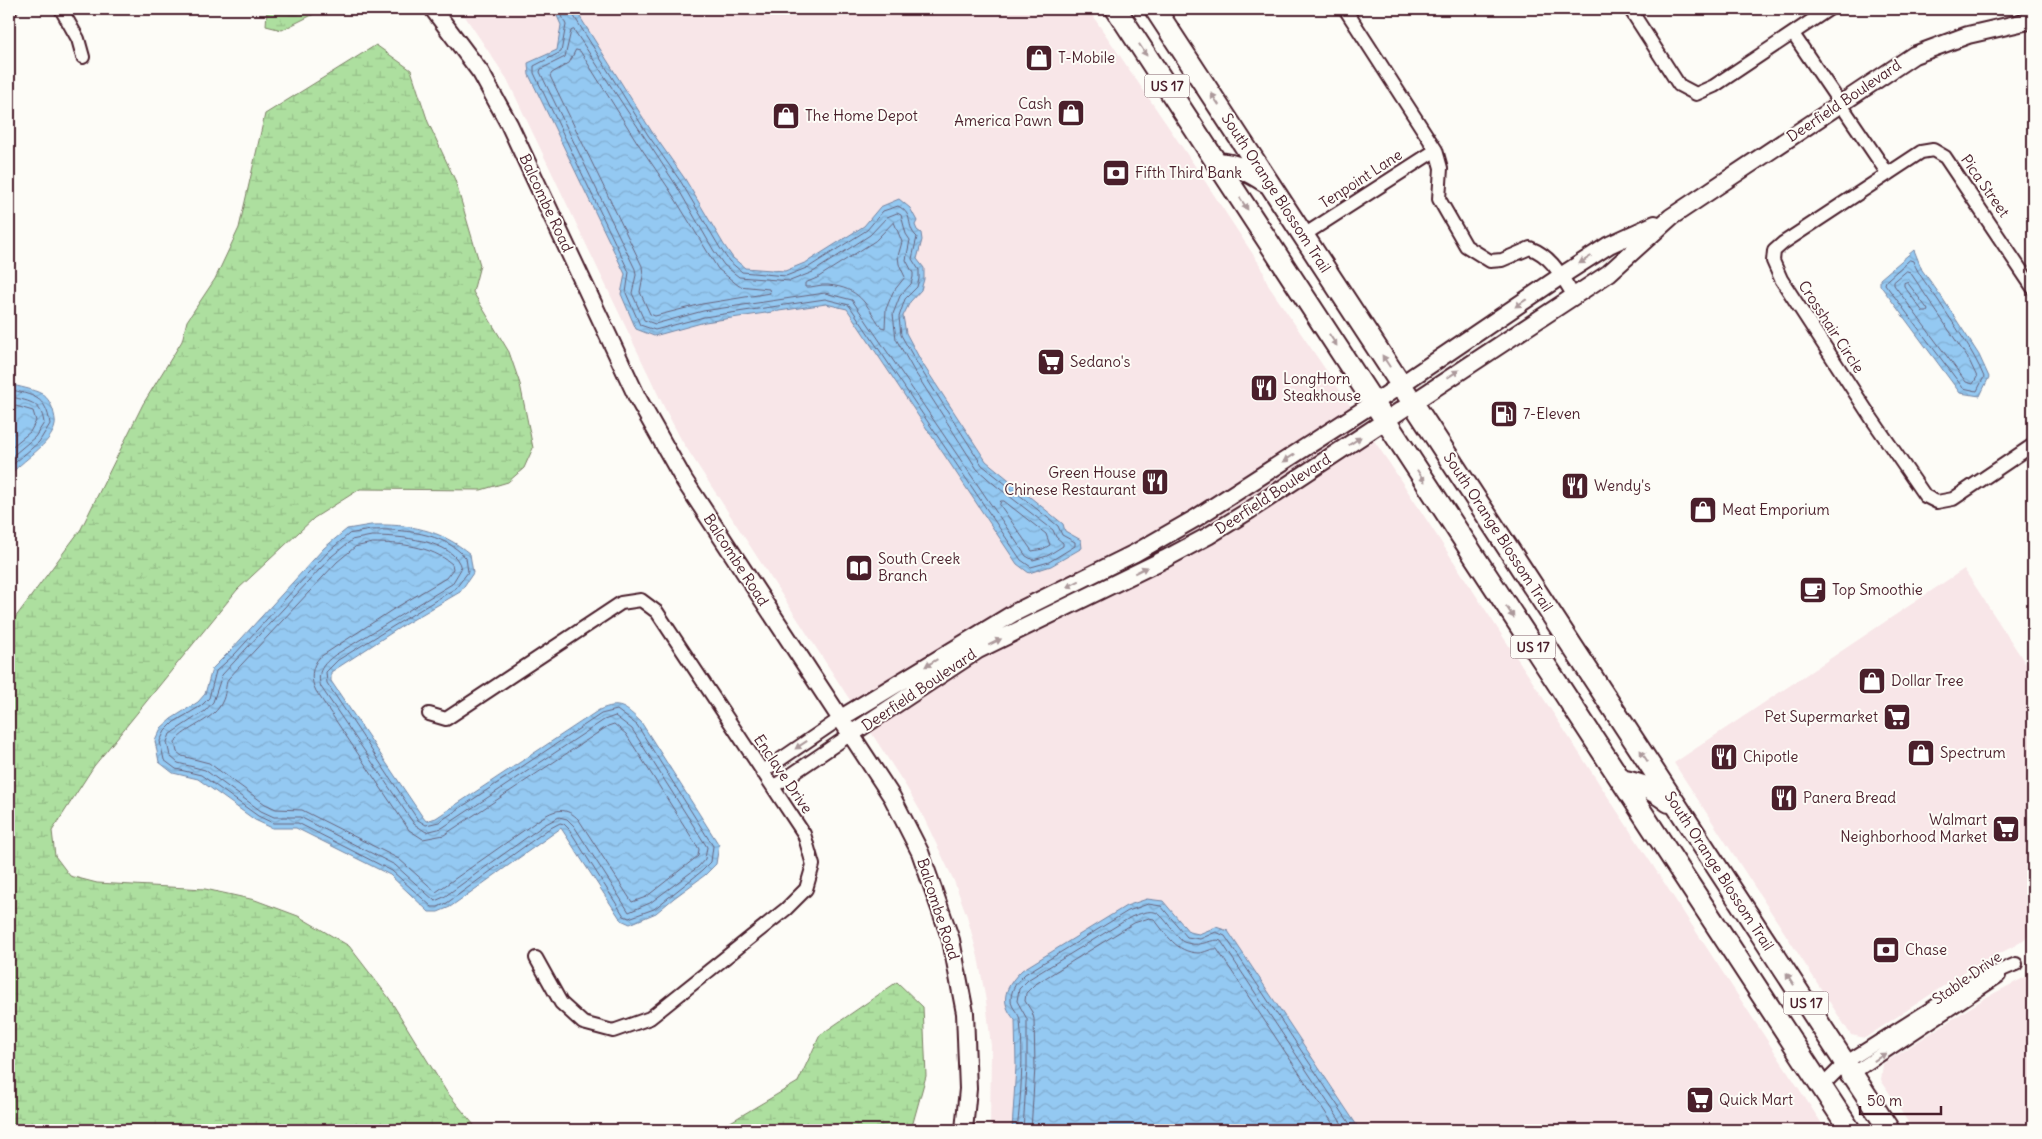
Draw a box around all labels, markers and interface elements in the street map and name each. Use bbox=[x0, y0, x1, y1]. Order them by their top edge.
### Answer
shop icon: T-Mobile bbox=[1024, 43, 1054, 73]
one-way arrow bbox=[1138, 43, 1148, 56]
place label: T-Mobile bbox=[1058, 48, 1115, 67]
street label: Deerfield Boulevard bbox=[1783, 55, 1905, 146]
road number: US 17 bbox=[1144, 74, 1190, 98]
one-way arrow bbox=[1210, 92, 1220, 106]
place label: Cash America Pawn bbox=[954, 94, 1052, 130]
shop icon: Cash America Pawn bbox=[1056, 98, 1086, 128]
shop icon: The Home Depot bbox=[771, 101, 801, 131]
place label: The Home Depot bbox=[805, 106, 918, 125]
street label: South Orange Blossom Trail bbox=[1218, 109, 1335, 276]
street label: Tenpoint Lane bbox=[1316, 145, 1406, 212]
street label: Balcombe Road bbox=[515, 151, 578, 255]
street label: Pica Street bbox=[1957, 151, 2014, 221]
bank icon: Fifth Third Bank bbox=[1101, 158, 1131, 188]
place label: Fifth Third Bank bbox=[1135, 163, 1242, 182]
one-way arrow bbox=[1239, 197, 1249, 211]
one-way arrow bbox=[1578, 256, 1592, 265]
street label: Crosshair Circle bbox=[1794, 277, 1868, 377]
one-way arrow bbox=[1514, 298, 1527, 308]
one-way arrow bbox=[1328, 333, 1337, 347]
supermarket icon: Sedano's bbox=[1036, 347, 1066, 377]
place label: Sedano's bbox=[1070, 352, 1131, 371]
one-way arrow bbox=[1381, 354, 1390, 368]
place label: LongHorn Steakhouse bbox=[1283, 369, 1361, 405]
one-way arrow bbox=[1446, 370, 1459, 379]
restaurant icon: LongHorn Steakhouse bbox=[1249, 373, 1279, 403]
fuel station icon: 7-Eleven bbox=[1489, 399, 1519, 429]
place label: 7-Eleven bbox=[1523, 404, 1581, 423]
one-way arrow bbox=[1348, 437, 1361, 446]
street label: South Orange Blossom Trail bbox=[1440, 448, 1557, 615]
street label: Deerfield Boulevard bbox=[1211, 449, 1334, 538]
one-way arrow bbox=[1282, 453, 1295, 463]
place label: Green House Chinese Restaurant bbox=[1004, 463, 1136, 499]
restaurant icon: Green House Chinese Restaurant bbox=[1140, 467, 1170, 497]
one-way arrow bbox=[1417, 470, 1426, 483]
restaurant icon: Wendy's bbox=[1560, 471, 1590, 501]
place label: Wendy's bbox=[1594, 476, 1651, 495]
shop icon: Meat Emporium bbox=[1688, 495, 1718, 525]
place label: Meat Emporium bbox=[1722, 500, 1830, 519]
street label: Balcombe Road bbox=[700, 510, 773, 609]
place label: South Creek Branch bbox=[878, 549, 960, 585]
library icon: South Creek Branch bbox=[844, 553, 874, 583]
one-way arrow bbox=[1134, 566, 1148, 574]
cafe icon: Top Smoothie bbox=[1798, 575, 1828, 605]
one-way arrow bbox=[1066, 580, 1080, 588]
place label: Top Smoothie bbox=[1832, 580, 1923, 599]
one-way arrow bbox=[1506, 605, 1515, 619]
road number: US 17 bbox=[1510, 636, 1556, 659]
one-way arrow bbox=[988, 637, 1002, 645]
street label: Deerfield Boulevard bbox=[858, 644, 980, 735]
one-way arrow bbox=[925, 658, 938, 667]
shop icon: Dollar Tree bbox=[1857, 666, 1887, 696]
place label: Dollar Tree bbox=[1891, 671, 1964, 690]
supermarket icon: Pet Supermarket bbox=[1882, 702, 1912, 732]
place label: Pet Supermarket bbox=[1764, 707, 1878, 726]
street label: Enclave Drive bbox=[750, 731, 817, 817]
shop icon: Spectrum bbox=[1906, 738, 1936, 768]
one-way arrow bbox=[795, 740, 808, 750]
restaurant icon: Chipotle bbox=[1709, 742, 1739, 772]
place label: Spectrum bbox=[1940, 743, 2006, 762]
place label: Chipotle bbox=[1743, 747, 1798, 766]
one-way arrow bbox=[1639, 749, 1649, 762]
restaurant icon: Panera Bread bbox=[1769, 783, 1799, 813]
street label: South Orange Blossom Trail bbox=[1661, 787, 1778, 954]
place label: Panera Bread bbox=[1803, 788, 1896, 807]
place label: Walmart Neighborhood Market bbox=[1840, 810, 1987, 846]
supermarket icon: Walmart Neighborhood Market bbox=[1991, 814, 2021, 844]
street label: Balcombe Road bbox=[913, 856, 964, 962]
bank icon: Chase bbox=[1871, 935, 1901, 965]
place label: Chase bbox=[1905, 940, 1947, 959]
street label: Stable Drive bbox=[1928, 947, 2005, 1008]
one-way arrow bbox=[1785, 972, 1795, 985]
road number: US 17 bbox=[1784, 991, 1828, 1014]
one-way arrow bbox=[1873, 1052, 1886, 1061]
scale bar bbox=[1860, 1084, 1941, 1116]
supermarket icon: Quick Mart bbox=[1685, 1085, 1715, 1115]
place label: Quick Mart bbox=[1719, 1090, 1793, 1109]
text: 50 m bbox=[1867, 1091, 1902, 1110]

